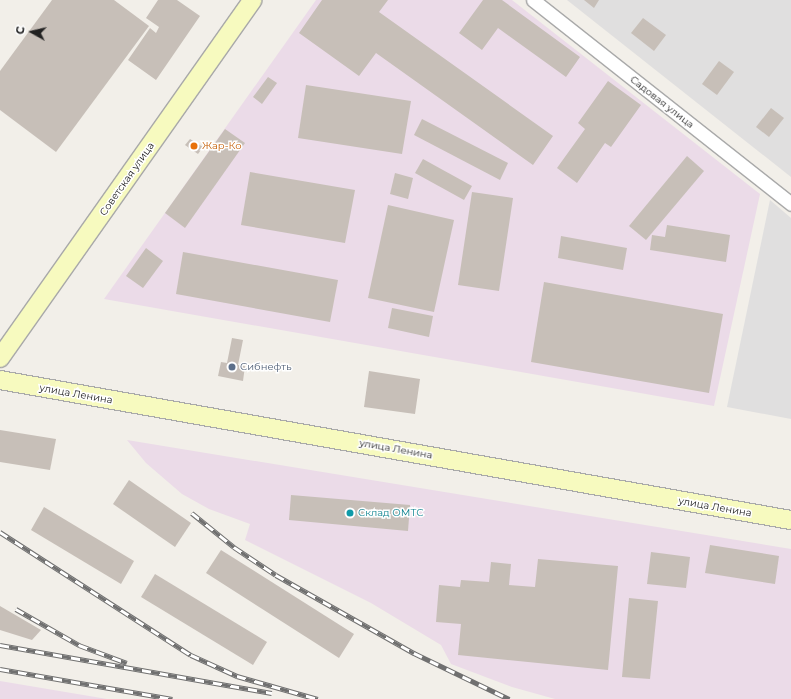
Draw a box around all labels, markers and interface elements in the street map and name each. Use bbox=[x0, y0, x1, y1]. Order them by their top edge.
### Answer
north arrow bbox=[12, 12, 52, 52]
text: С bbox=[13, 25, 28, 35]
street label: Садовая улица bbox=[628, 73, 696, 131]
street label: Советская улица bbox=[97, 140, 157, 218]
place label: Жар-Ко bbox=[202, 140, 242, 152]
marker: Жар-Ко bbox=[189, 141, 199, 151]
place label: Сибнефть bbox=[240, 361, 292, 373]
marker: Сибнефть bbox=[227, 362, 237, 372]
street label: улица Ленина bbox=[38, 382, 114, 406]
street label: улица Ленина bbox=[358, 437, 434, 461]
street label: улица Ленина bbox=[677, 495, 753, 519]
place label: Склад ОМТС bbox=[358, 507, 423, 519]
marker: Склад ОМТС bbox=[345, 508, 355, 518]

